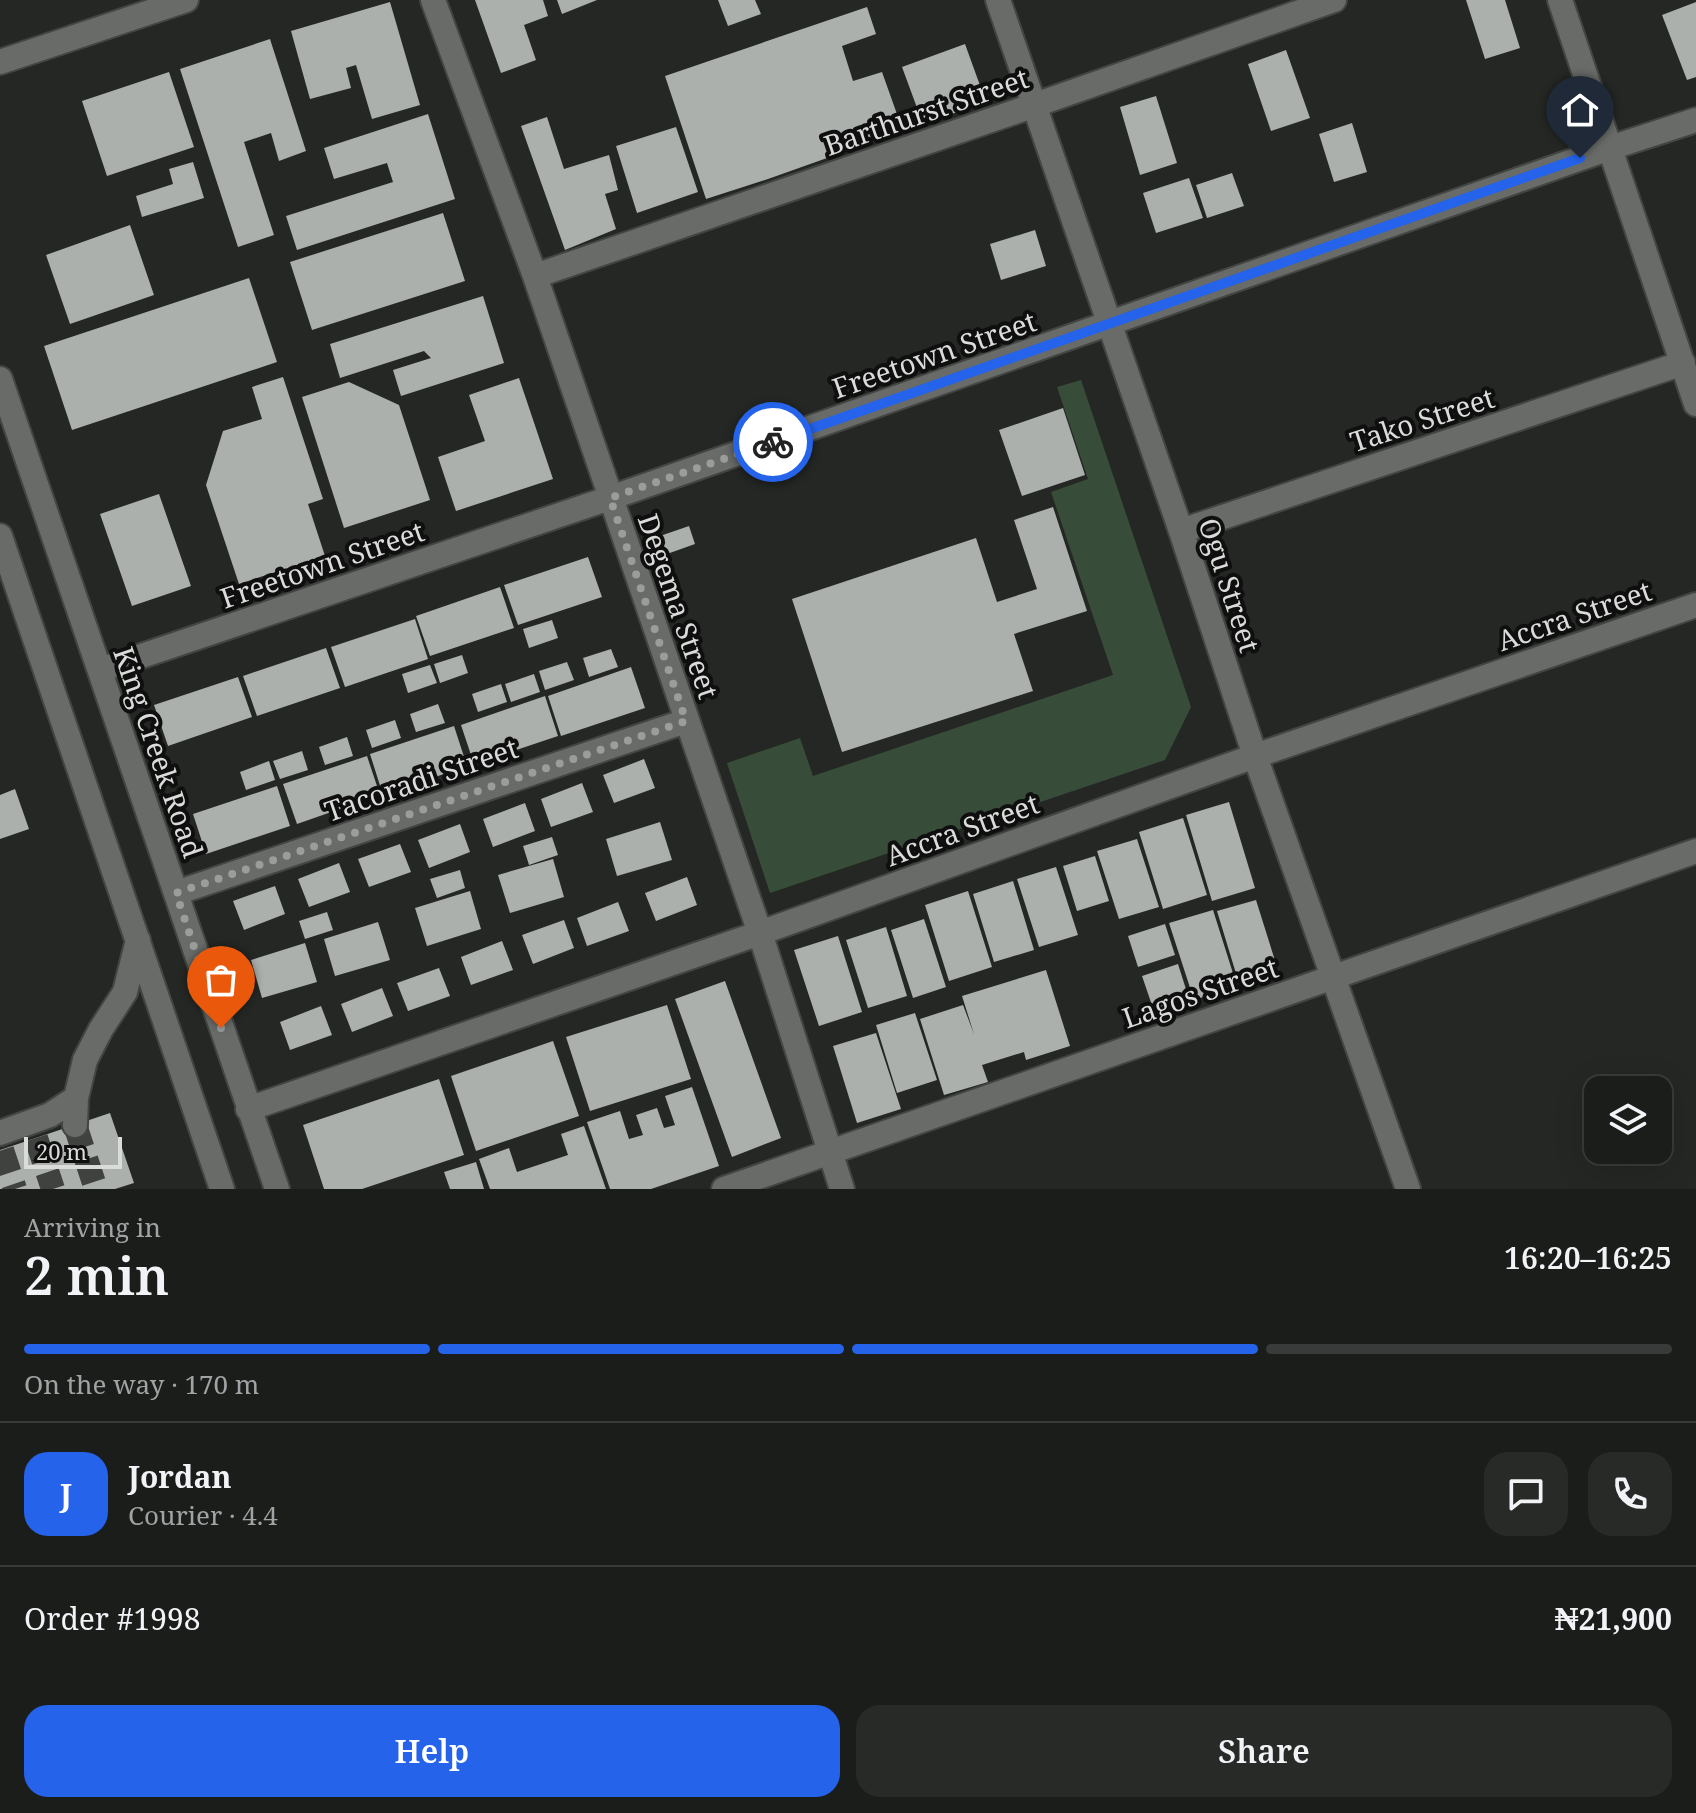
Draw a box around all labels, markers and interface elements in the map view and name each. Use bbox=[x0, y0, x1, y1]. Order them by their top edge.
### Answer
street label: Barthurst Street bbox=[819, 58, 1033, 164]
pin bbox=[1546, 76, 1614, 158]
icon: home bbox=[1558, 88, 1602, 132]
street label: Freetown Street bbox=[827, 301, 1041, 407]
street label: Tako Street bbox=[1345, 378, 1499, 460]
courier bbox=[733, 402, 813, 482]
icon: bike bbox=[751, 420, 795, 464]
street label: Degema Street bbox=[630, 509, 728, 704]
street label: Freetown Street bbox=[215, 511, 429, 617]
street label: Ogu Street bbox=[1190, 513, 1270, 657]
street label: Accra Street bbox=[1492, 571, 1656, 659]
street label: King Creek Road bbox=[105, 642, 213, 862]
street label: Tacoradi Street bbox=[319, 728, 523, 830]
street label: Accra Street bbox=[880, 784, 1044, 874]
pin bbox=[187, 946, 255, 1028]
street label: Lagos Street bbox=[1117, 948, 1283, 1036]
icon: bag bbox=[199, 958, 243, 1002]
map controls bbox=[1584, 1076, 1672, 1164]
button: layers bbox=[1584, 1076, 1672, 1164]
scale bar bbox=[24, 1133, 122, 1169]
text: 20 m bbox=[36, 1136, 87, 1166]
text: Arriving in bbox=[24, 1209, 161, 1245]
text: 16:20–16:25 bbox=[1504, 1237, 1672, 1278]
text: 2 min bbox=[24, 1239, 169, 1310]
text: On the way · 170 m bbox=[24, 1366, 259, 1402]
button: chat bbox=[1484, 1452, 1568, 1536]
button: phone bbox=[1588, 1452, 1672, 1536]
text: Jordan bbox=[128, 1456, 231, 1497]
text: J bbox=[60, 1474, 72, 1515]
text: Courier · 4.4 bbox=[128, 1497, 278, 1533]
text: Order #1998 bbox=[24, 1598, 201, 1639]
text: ₦21,900 bbox=[1555, 1598, 1672, 1639]
button: Help bbox=[24, 1705, 840, 1797]
button: Share bbox=[856, 1705, 1672, 1797]

